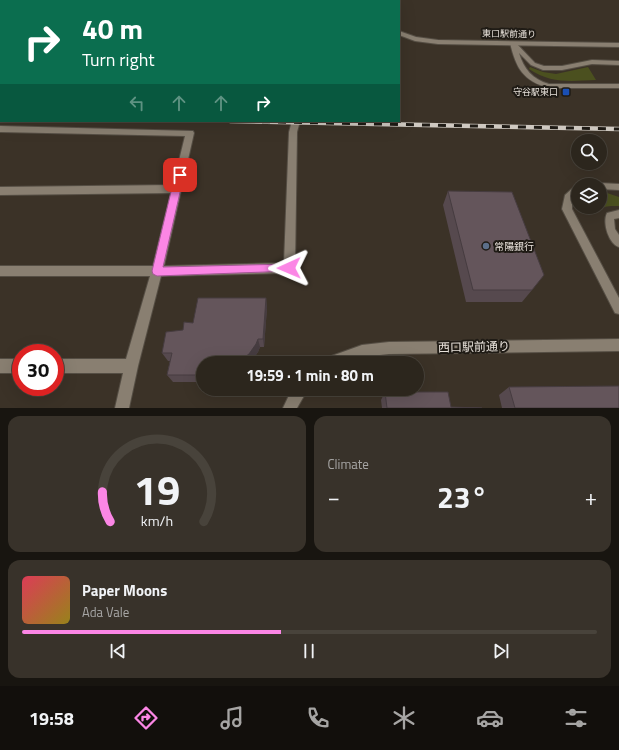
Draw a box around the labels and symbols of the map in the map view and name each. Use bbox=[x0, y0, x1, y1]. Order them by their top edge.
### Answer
street label: 東口駅前通り bbox=[482, 27, 536, 40]
place label: 守谷駅東口 bbox=[513, 85, 558, 98]
marker: 守谷駅東口 bbox=[561, 87, 571, 97]
pin bbox=[163, 158, 197, 192]
place label: 常陽銀行 bbox=[494, 239, 534, 254]
marker: 常陽銀行 bbox=[481, 241, 491, 251]
position arrow bbox=[268, 247, 310, 289]
street label: 西口駅前通り bbox=[438, 336, 510, 357]
speed limit sign: 30 bbox=[12, 344, 64, 396]

